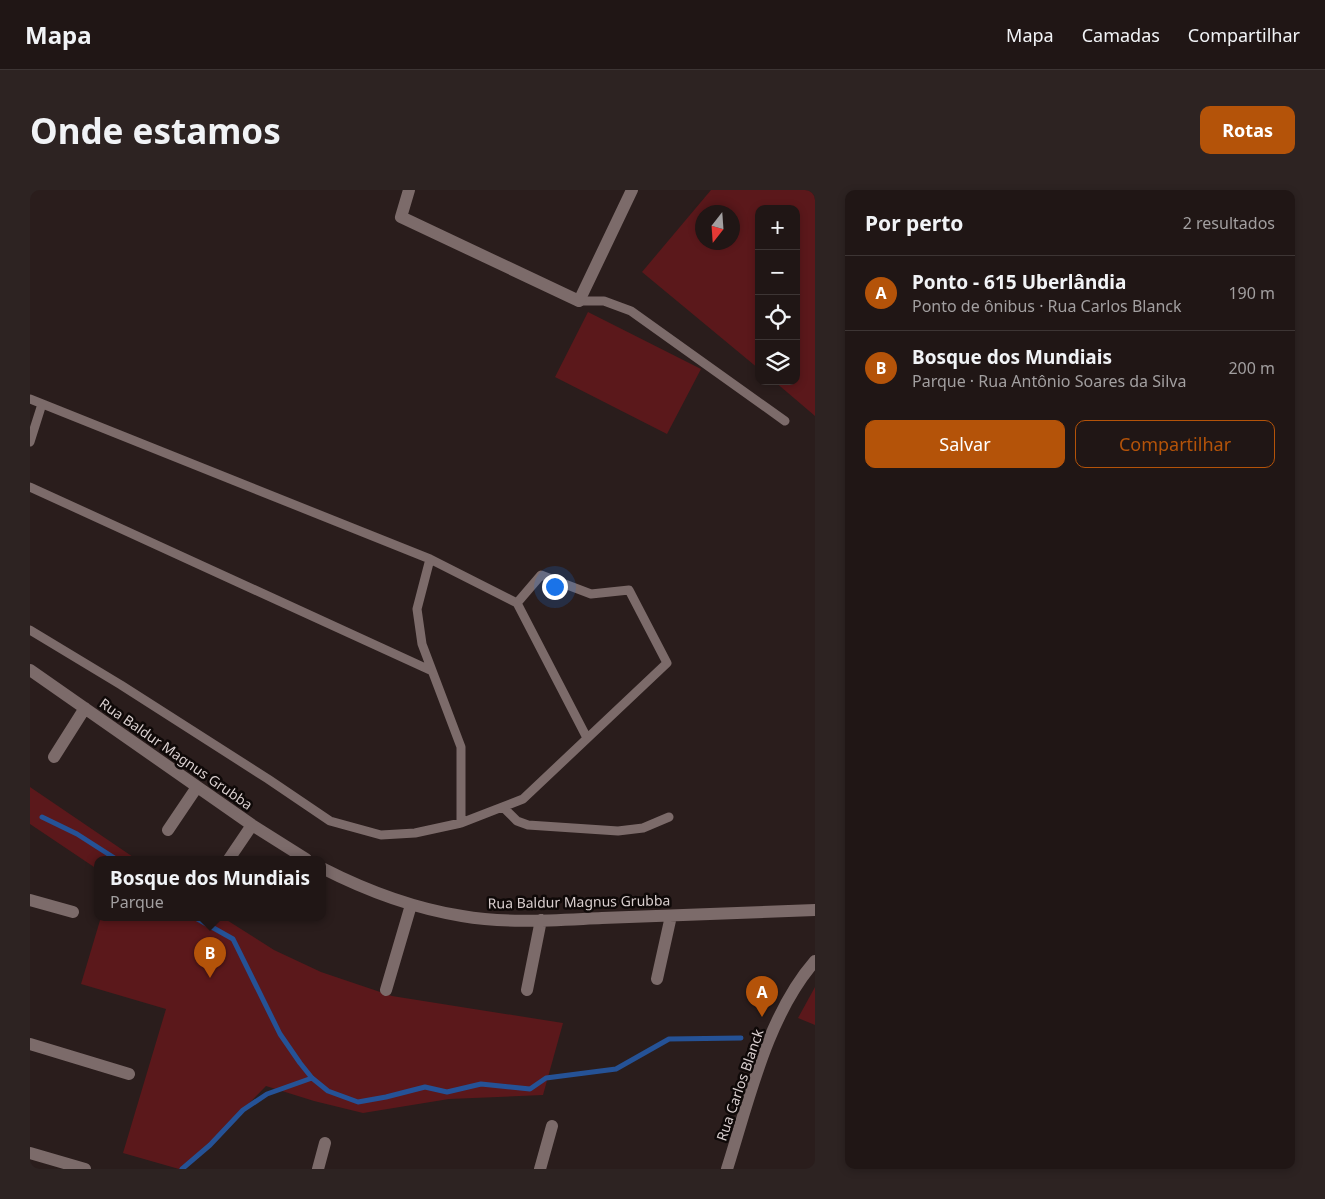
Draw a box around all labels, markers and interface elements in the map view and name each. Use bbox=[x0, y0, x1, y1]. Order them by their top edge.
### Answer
text: Mapa bbox=[25, 18, 92, 51]
text: Mapa bbox=[1006, 23, 1054, 47]
text: Camadas bbox=[1082, 23, 1160, 47]
text: Compartilhar bbox=[1188, 23, 1300, 47]
button: Rotas bbox=[1200, 106, 1295, 154]
text: Onde estamos bbox=[30, 107, 281, 154]
north arrow bbox=[695, 205, 740, 250]
map controls bbox=[755, 205, 800, 385]
button: + bbox=[755, 205, 800, 250]
text: Por perto bbox=[865, 209, 963, 237]
text: 2 resultados bbox=[1183, 212, 1275, 234]
button: − bbox=[755, 250, 800, 295]
text: Ponto - 615 Uberlândia bbox=[912, 269, 1126, 295]
text: A bbox=[875, 282, 887, 304]
text: 190 m bbox=[1228, 282, 1275, 304]
button: locate bbox=[755, 295, 800, 340]
text: Ponto de ônibus · Rua Carlos Blanck bbox=[912, 295, 1182, 317]
button: layers bbox=[755, 340, 800, 385]
text: Bosque dos Mundiais bbox=[912, 344, 1112, 370]
text: B bbox=[876, 357, 886, 379]
text: 200 m bbox=[1228, 357, 1275, 379]
text: Parque · Rua Antônio Soares da Silva bbox=[912, 370, 1186, 392]
button: Salvar bbox=[865, 420, 1065, 468]
button: Compartilhar bbox=[1075, 420, 1275, 468]
your location bbox=[542, 574, 568, 600]
street label: Rua Baldur Magnus Grubba bbox=[96, 693, 257, 814]
popup bbox=[94, 856, 326, 921]
text: Bosque dos Mundiais bbox=[110, 865, 310, 891]
street label: Rua Baldur Magnus Grubba bbox=[488, 890, 670, 913]
text: Parque bbox=[110, 891, 164, 913]
pin: B bbox=[194, 937, 226, 978]
pin: A bbox=[746, 976, 778, 1017]
street label: Rua Carlos Blanck bbox=[711, 1026, 768, 1143]

